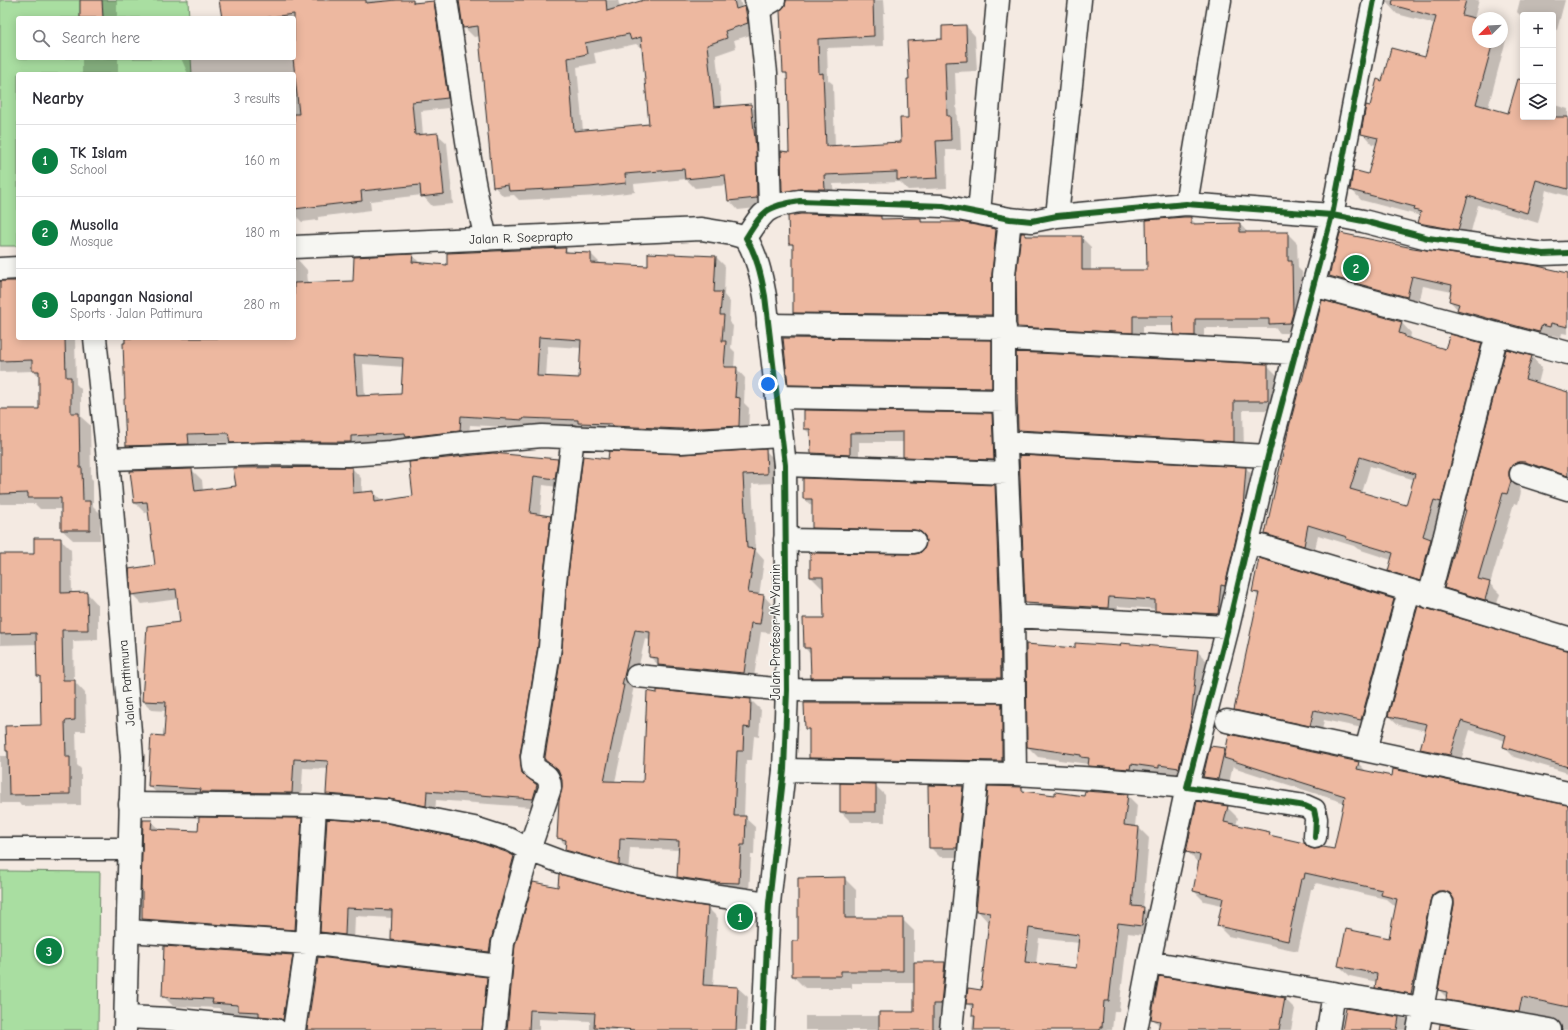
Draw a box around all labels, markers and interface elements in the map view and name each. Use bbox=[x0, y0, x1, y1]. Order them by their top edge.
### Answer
north arrow bbox=[1472, 12, 1508, 48]
map controls bbox=[1520, 12, 1556, 120]
button: + bbox=[1520, 12, 1556, 48]
search box bbox=[16, 16, 296, 60]
icon: search bbox=[30, 27, 52, 49]
text: Search here bbox=[62, 29, 140, 47]
button: − bbox=[1520, 48, 1556, 84]
button: layers bbox=[1520, 84, 1556, 120]
text: Nearby bbox=[32, 89, 83, 108]
text: 3 results bbox=[234, 91, 280, 106]
text: TK Islam bbox=[70, 144, 127, 162]
text: 1 bbox=[42, 153, 48, 168]
text: 160 m bbox=[245, 153, 280, 168]
text: School bbox=[70, 162, 107, 177]
text: Musolla bbox=[70, 216, 119, 234]
text: 2 bbox=[42, 225, 48, 240]
text: 180 m bbox=[245, 225, 280, 240]
street label: Jalan R. Soeprapto bbox=[469, 228, 573, 247]
text: Mosque bbox=[70, 234, 113, 249]
pin: 2 bbox=[1343, 253, 1369, 283]
text: Lapangan Nasional bbox=[70, 288, 193, 306]
text: 3 bbox=[42, 297, 48, 312]
text: 280 m bbox=[243, 297, 280, 312]
text: Sports · Jalan Pattimura bbox=[70, 306, 203, 321]
your location bbox=[758, 374, 778, 394]
street label: Jalan Profesor M. Yamin bbox=[768, 564, 783, 700]
street label: Jalan Pattimura bbox=[115, 639, 138, 727]
pin: 1 bbox=[727, 902, 753, 932]
pin: 3 bbox=[36, 936, 62, 966]

